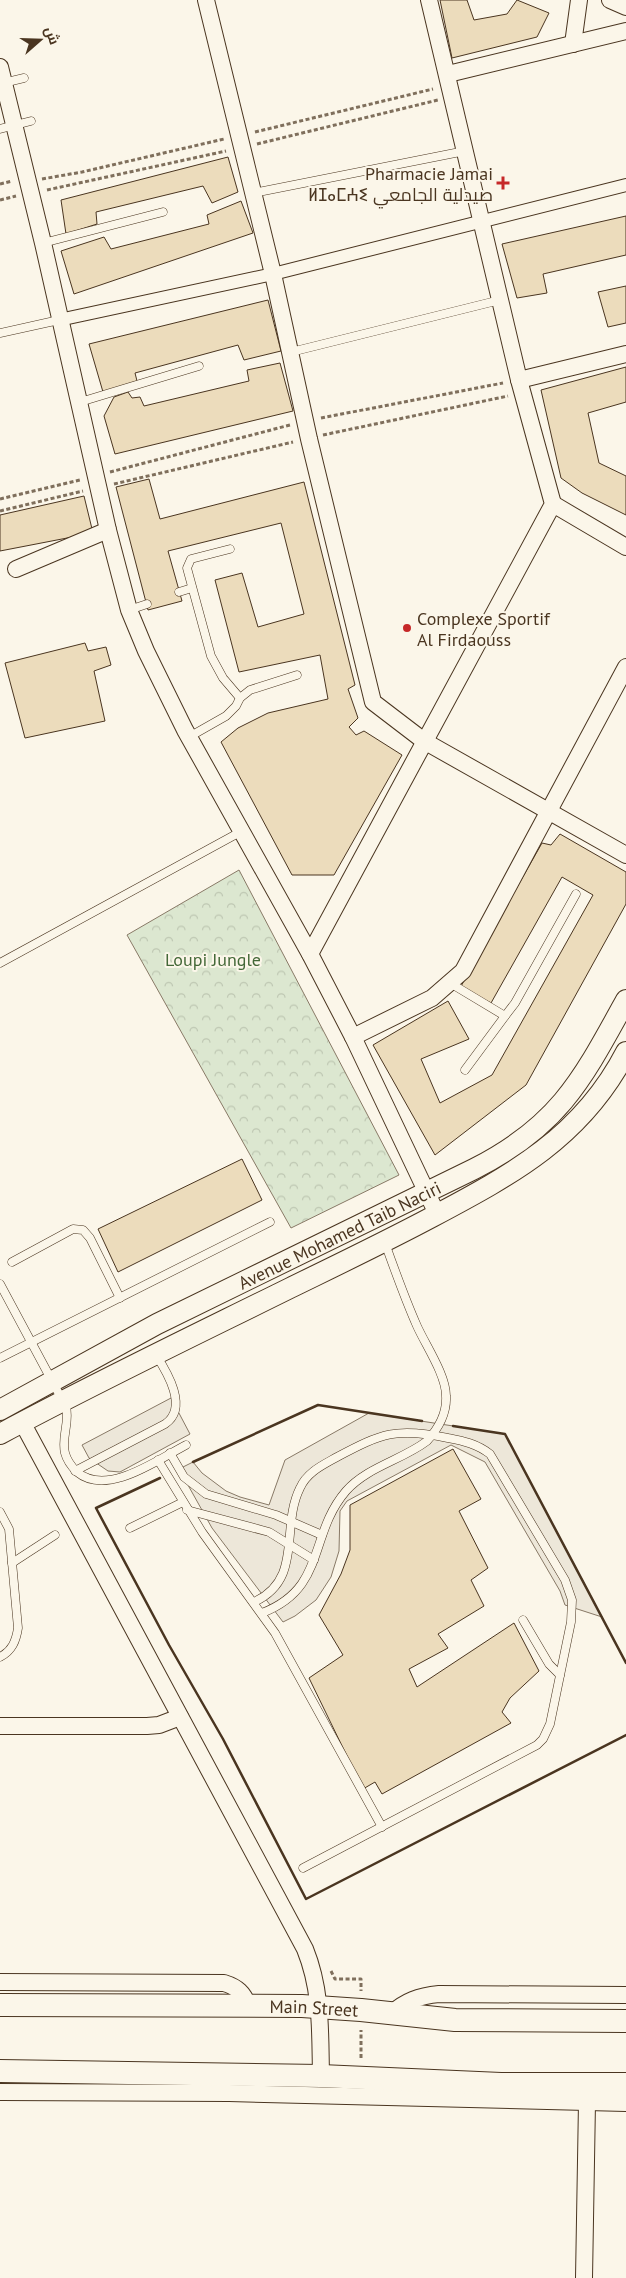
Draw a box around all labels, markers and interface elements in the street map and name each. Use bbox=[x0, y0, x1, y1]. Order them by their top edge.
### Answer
north arrow bbox=[15, 15, 65, 65]
text: ش bbox=[41, 24, 64, 47]
place label: Pharmacie Jamai ⵍⵊⴰⵎⵄⵉ صيدلية الجامعي bbox=[308, 162, 493, 209]
marker: Pharmacie Jamai ⵍⵊⴰⵎⵄⵉ صيدلية الجامعي bbox=[497, 177, 509, 189]
place label: Complexe Sportif Al Firdaouss bbox=[417, 607, 551, 651]
marker: Complexe Sportif Al Firdaouss bbox=[401, 622, 413, 634]
park label: Loupi Jungle bbox=[165, 948, 261, 971]
street label: Avenue Mohamed Taib Naciri bbox=[234, 1176, 445, 1294]
street label: Main Street bbox=[270, 1994, 359, 2021]

